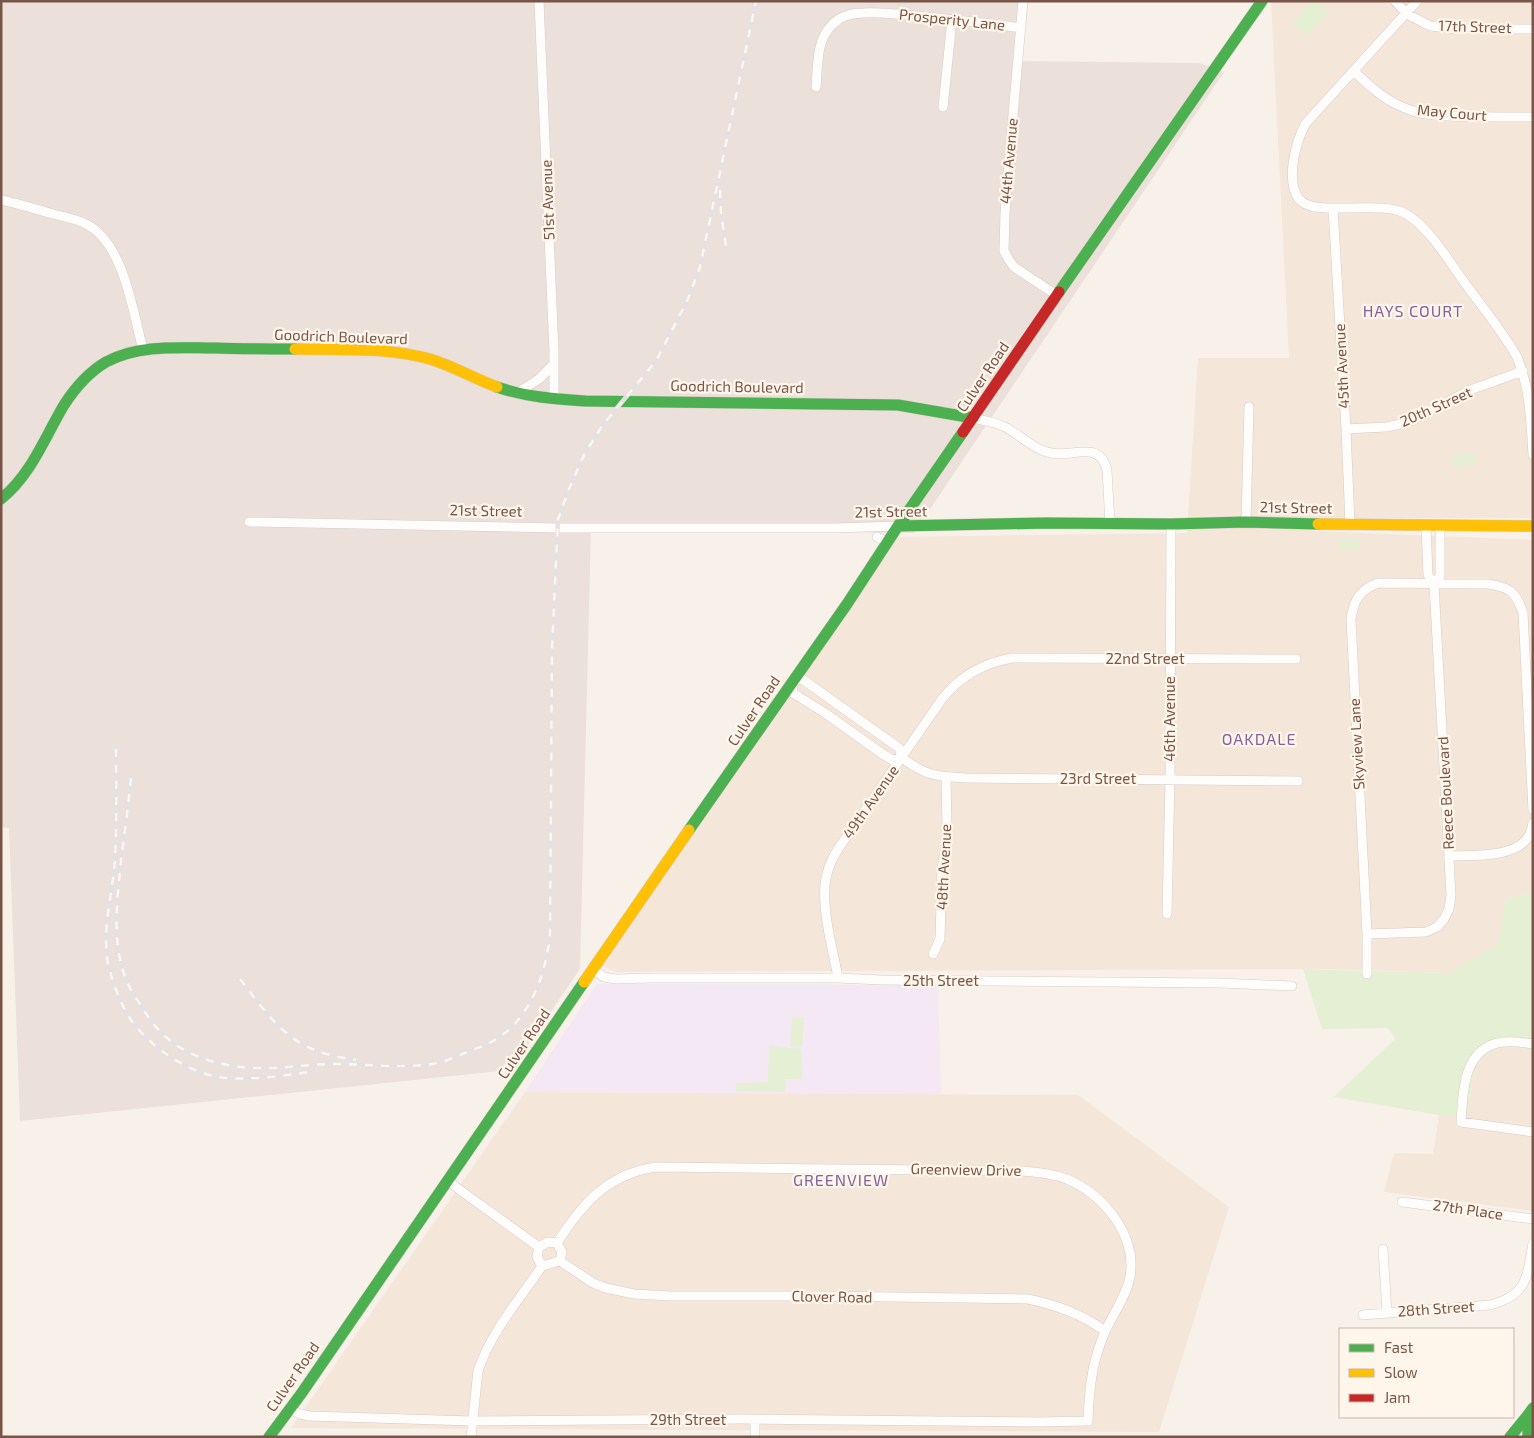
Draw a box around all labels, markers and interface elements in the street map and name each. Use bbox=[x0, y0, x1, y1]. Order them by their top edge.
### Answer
street label: Prosperity Lane bbox=[898, 4, 1006, 34]
street label: 17th Street bbox=[1438, 16, 1512, 36]
street label: May Court bbox=[1417, 100, 1488, 124]
street label: 44th Avenue bbox=[995, 117, 1021, 205]
street label: 51st Avenue bbox=[537, 159, 557, 241]
district label: HAYS COURT bbox=[1363, 301, 1463, 320]
street label: 45th Avenue bbox=[1330, 323, 1352, 409]
street label: Goodrich Boulevard bbox=[274, 325, 408, 347]
street label: Culver Road bbox=[952, 338, 1012, 415]
street label: Goodrich Boulevard bbox=[670, 376, 804, 396]
street label: 20th Street bbox=[1397, 382, 1475, 430]
street label: 21st Street bbox=[1259, 497, 1333, 517]
street label: 21st Street bbox=[449, 500, 523, 520]
street label: 21st Street bbox=[854, 501, 928, 521]
street label: 22nd Street bbox=[1105, 649, 1185, 667]
street label: Culver Road bbox=[723, 672, 783, 749]
street label: 46th Avenue bbox=[1160, 676, 1178, 762]
street label: Skyview Lane bbox=[1345, 698, 1367, 790]
district label: OAKDALE bbox=[1222, 729, 1296, 748]
street label: Reece Boulevard bbox=[1433, 736, 1457, 850]
street label: 49th Avenue bbox=[838, 761, 902, 842]
street label: 23rd Street bbox=[1060, 769, 1136, 787]
street label: 48th Avenue bbox=[932, 824, 954, 910]
street label: 25th Street bbox=[903, 971, 979, 989]
street label: Culver Road bbox=[493, 1005, 553, 1082]
street label: Greenview Drive bbox=[910, 1159, 1022, 1179]
district label: GREENVIEW bbox=[793, 1170, 889, 1189]
street label: 27th Place bbox=[1432, 1195, 1504, 1223]
street label: Clover Road bbox=[791, 1286, 873, 1306]
street label: 28th Street bbox=[1397, 1296, 1475, 1320]
legend bbox=[1339, 1328, 1514, 1418]
street label: Culver Road bbox=[262, 1338, 323, 1415]
text: Fast bbox=[1384, 1338, 1414, 1356]
text: Slow bbox=[1384, 1363, 1418, 1381]
text: Jam bbox=[1384, 1388, 1410, 1406]
street label: 29th Street bbox=[650, 1410, 727, 1428]

